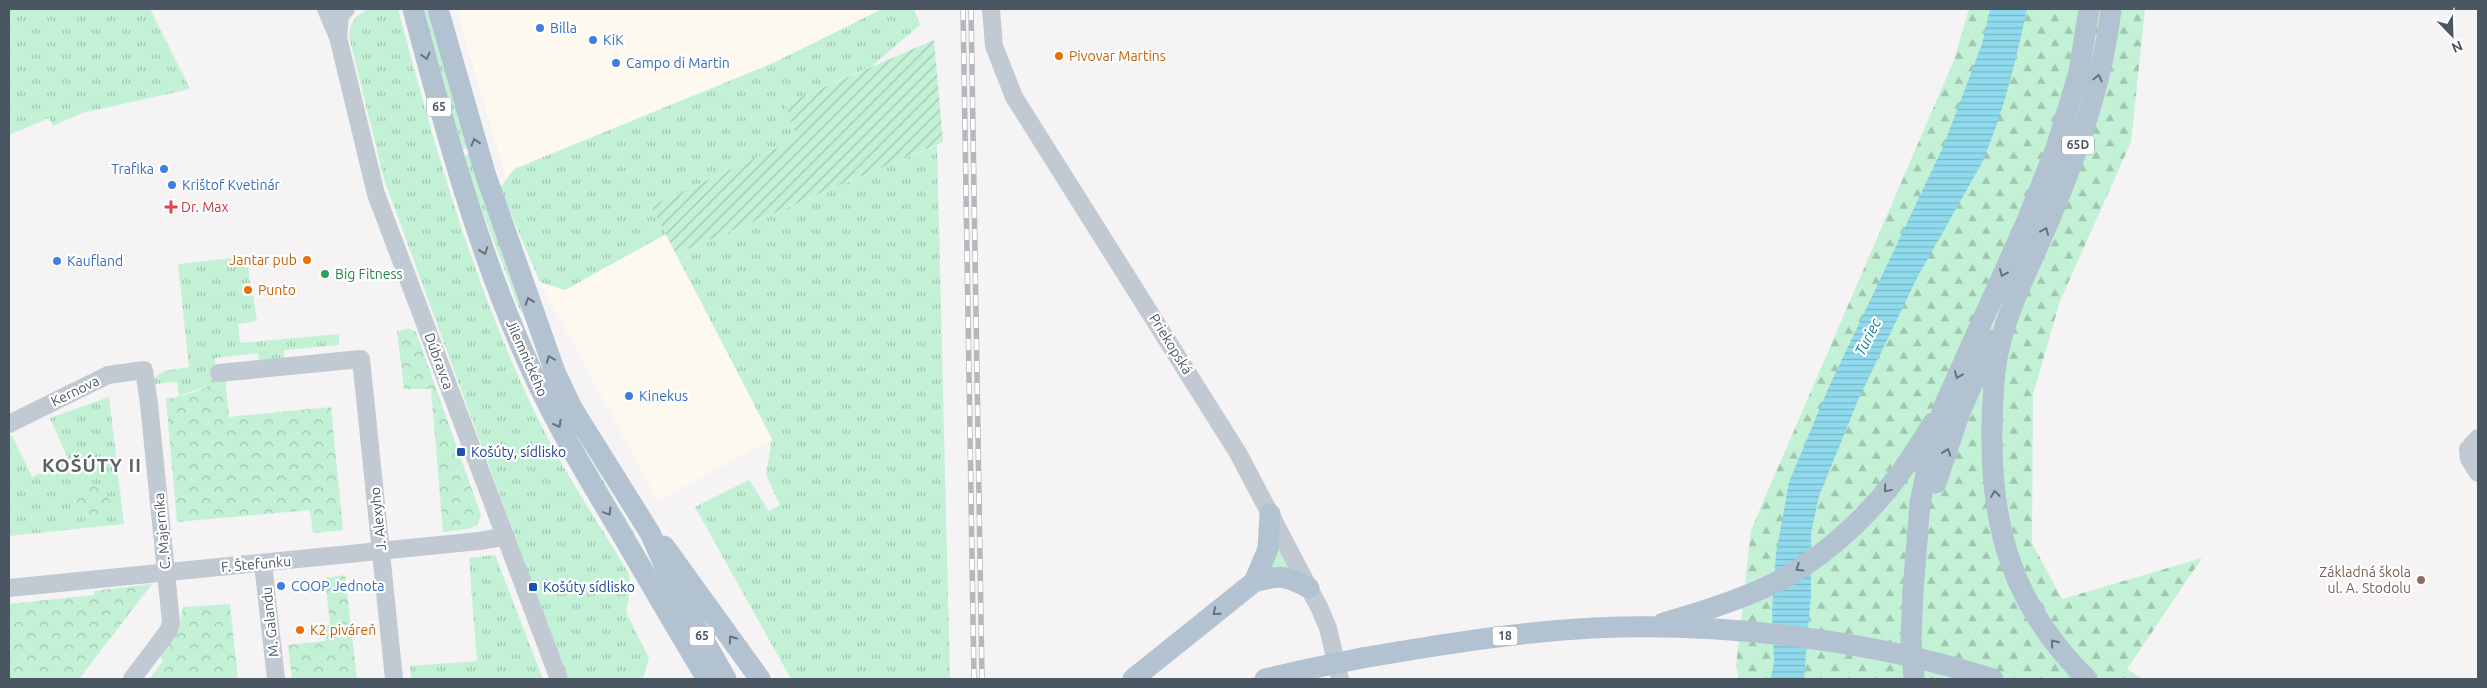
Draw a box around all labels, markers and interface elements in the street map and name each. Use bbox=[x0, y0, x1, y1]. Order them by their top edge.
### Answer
north arrow bbox=[2427, 10, 2477, 60]
place label: Billa bbox=[550, 20, 577, 36]
marker: Billa bbox=[534, 22, 546, 34]
place label: KiK bbox=[603, 32, 624, 48]
marker: KiK bbox=[587, 34, 599, 46]
text: N bbox=[2449, 38, 2465, 56]
place label: Pivovar Martins bbox=[1069, 48, 1166, 64]
marker: Pivovar Martins bbox=[1053, 50, 1065, 62]
one-way arrow bbox=[420, 51, 430, 59]
place label: Campo di Martin bbox=[626, 55, 730, 71]
marker: Campo di Martin bbox=[610, 57, 622, 69]
one-way arrow bbox=[2092, 73, 2103, 82]
road number: 65 bbox=[426, 98, 452, 116]
road number: 65D bbox=[2062, 136, 2094, 154]
one-way arrow bbox=[471, 138, 481, 147]
place label: Trafika bbox=[111, 161, 154, 177]
marker: Trafika bbox=[158, 163, 170, 175]
place label: Krištof Kvetinár bbox=[182, 177, 281, 193]
marker: Krištof Kvetinár bbox=[166, 179, 178, 191]
place label: Dr. Max bbox=[181, 199, 229, 215]
marker: Dr. Max bbox=[165, 201, 177, 213]
one-way arrow bbox=[2038, 227, 2049, 236]
one-way arrow bbox=[479, 247, 489, 255]
place label: Jantar pub bbox=[229, 252, 297, 268]
place label: Kaufland bbox=[67, 253, 123, 269]
marker: Jantar pub bbox=[301, 254, 313, 266]
marker: Kaufland bbox=[51, 255, 63, 267]
place label: Big Fitness bbox=[335, 266, 403, 282]
marker: Big Fitness bbox=[319, 268, 331, 280]
one-way arrow bbox=[1998, 268, 2009, 277]
place label: Punto bbox=[258, 282, 296, 298]
marker: Punto bbox=[242, 284, 254, 296]
one-way arrow bbox=[524, 297, 534, 306]
street label: Priekopská bbox=[1146, 311, 1196, 377]
water label: Turiec bbox=[1851, 315, 1884, 358]
street label: Jilemnického bbox=[503, 317, 551, 399]
street label: Dúbravca bbox=[421, 331, 457, 391]
one-way arrow bbox=[546, 355, 556, 363]
one-way arrow bbox=[1953, 370, 1964, 379]
street label: Kernova bbox=[48, 373, 102, 409]
place label: Kinekus bbox=[639, 388, 688, 404]
marker: Kinekus bbox=[623, 390, 635, 402]
one-way arrow bbox=[552, 419, 562, 428]
place label: Košúty, sídlisko bbox=[471, 444, 566, 460]
marker: Košúty, sídlisko bbox=[455, 446, 467, 458]
one-way arrow bbox=[1941, 448, 1951, 456]
district label: KOŠÚTY II bbox=[42, 454, 142, 476]
one-way arrow bbox=[1885, 483, 1893, 492]
street label: J. Alexyho bbox=[367, 486, 389, 552]
one-way arrow bbox=[1990, 490, 2001, 498]
street label: C. Majerníka bbox=[151, 492, 173, 570]
one-way arrow bbox=[602, 506, 612, 515]
street label: F. Štefunku bbox=[220, 552, 292, 575]
one-way arrow bbox=[1795, 562, 1804, 571]
place label: Základná škola ul. A. Stodolu bbox=[2319, 564, 2411, 596]
marker: Základná škola ul. A. Stodolu bbox=[2415, 574, 2427, 586]
place label: COOP Jednota bbox=[291, 578, 384, 594]
place label: Košúty sídlisko bbox=[543, 579, 635, 595]
marker: COOP Jednota bbox=[275, 580, 287, 592]
marker: Košúty sídlisko bbox=[527, 581, 539, 593]
street label: M. Galandu bbox=[258, 586, 282, 658]
one-way arrow bbox=[1213, 607, 1222, 616]
place label: K2 piváreň bbox=[310, 622, 376, 638]
marker: K2 piváreň bbox=[294, 624, 306, 636]
road number: 65 bbox=[690, 626, 714, 646]
road number: 18 bbox=[1492, 626, 1518, 646]
one-way arrow bbox=[729, 636, 738, 645]
one-way arrow bbox=[2051, 640, 2059, 649]

